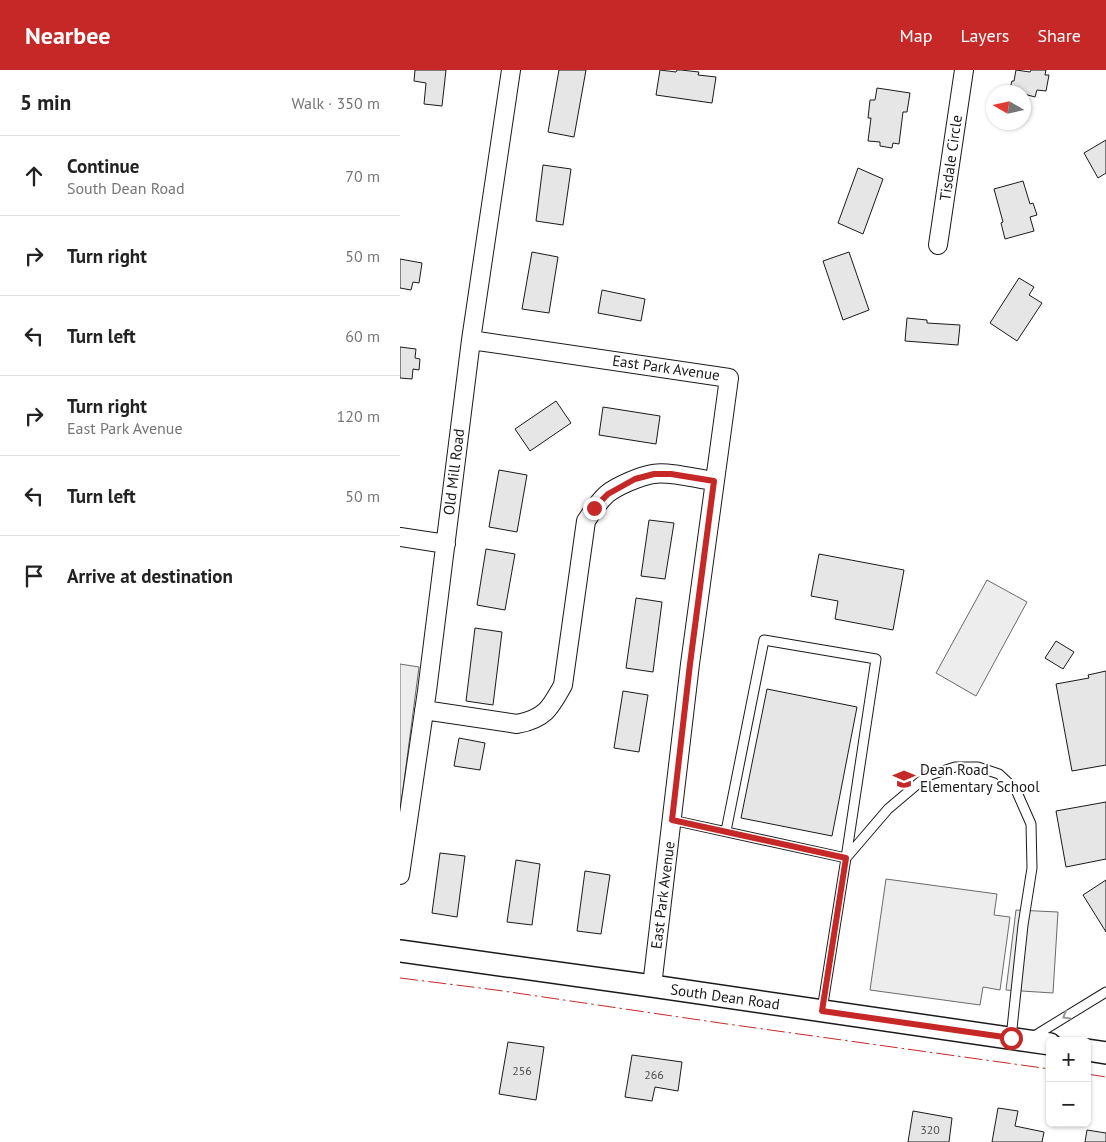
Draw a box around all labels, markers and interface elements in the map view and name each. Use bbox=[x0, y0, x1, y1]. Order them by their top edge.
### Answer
text: Nearbee bbox=[25, 20, 110, 51]
text: Map bbox=[900, 24, 932, 47]
text: Layers bbox=[960, 24, 1009, 47]
text: Share bbox=[1037, 24, 1081, 47]
north arrow bbox=[986, 85, 1031, 130]
text: 5 min bbox=[20, 89, 71, 116]
text: Walk · 350 m bbox=[291, 93, 380, 113]
street label: Tisdale Circle bbox=[935, 114, 966, 202]
text: Continue bbox=[67, 154, 139, 178]
icon: ahead bbox=[20, 162, 48, 190]
text: 70 m bbox=[345, 166, 380, 186]
text: South Dean Road bbox=[67, 178, 185, 198]
icon: right bbox=[20, 242, 48, 270]
text: Turn right bbox=[67, 244, 147, 268]
text: 50 m bbox=[345, 246, 380, 266]
icon: left bbox=[20, 322, 48, 350]
text: Turn left bbox=[67, 324, 136, 348]
text: 60 m bbox=[345, 326, 380, 346]
street label: East Park Avenue bbox=[611, 351, 721, 384]
text: Turn right bbox=[67, 394, 147, 418]
icon: right bbox=[20, 402, 48, 430]
text: 120 m bbox=[337, 406, 380, 426]
text: East Park Avenue bbox=[67, 418, 183, 438]
street label: Old Mill Road bbox=[439, 428, 468, 516]
icon: left bbox=[20, 482, 48, 510]
text: Turn left bbox=[67, 484, 136, 508]
text: 50 m bbox=[345, 486, 380, 506]
route end bbox=[583, 497, 606, 520]
icon: arrive bbox=[20, 562, 48, 590]
text: Arrive at destination bbox=[67, 564, 233, 588]
place label: Dean Road Elementary School bbox=[920, 760, 1040, 796]
school or university icon: Dean Road Elementary School bbox=[891, 766, 917, 792]
street label: East Park Avenue bbox=[646, 840, 679, 950]
street label: South Dean Road bbox=[669, 979, 781, 1014]
one-way arrow bbox=[1063, 1010, 1072, 1020]
route start bbox=[1000, 1027, 1023, 1050]
map controls bbox=[1046, 1037, 1091, 1127]
button: + bbox=[1046, 1037, 1091, 1082]
house number: 256 bbox=[512, 1063, 532, 1078]
house number: 266 bbox=[644, 1067, 664, 1082]
button: − bbox=[1046, 1082, 1091, 1127]
house number: 320 bbox=[920, 1122, 940, 1137]

